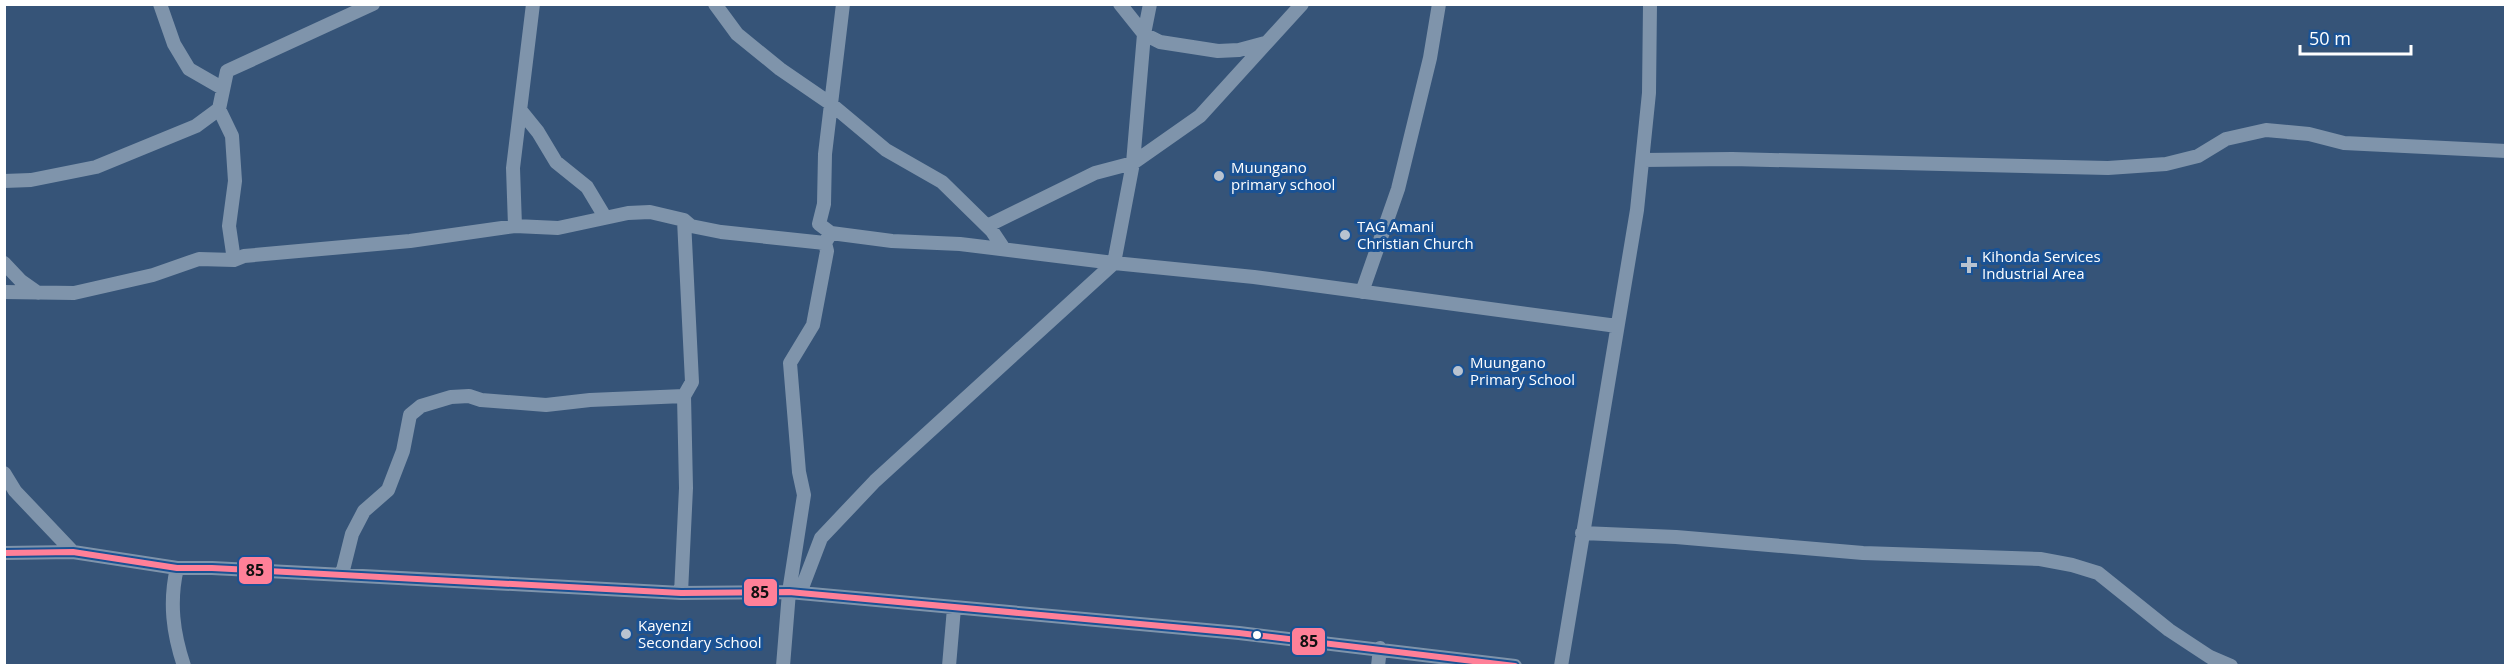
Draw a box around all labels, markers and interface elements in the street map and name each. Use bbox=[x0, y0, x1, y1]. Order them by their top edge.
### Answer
scale bar bbox=[2300, 18, 2411, 56]
text: 50 m bbox=[2309, 26, 2351, 50]
place label: Muungano primary school bbox=[1231, 157, 1335, 194]
marker: Muungano primary school bbox=[1212, 169, 1226, 183]
place label: TAG Amani Christian Church bbox=[1357, 216, 1474, 253]
marker: TAG Amani Christian Church bbox=[1338, 228, 1352, 242]
place label: Kihonda Services Industrial Area bbox=[1982, 246, 2101, 283]
marker: Kihonda Services Industrial Area bbox=[1960, 256, 1978, 274]
place label: Muungano Primary School bbox=[1470, 352, 1575, 389]
marker: Muungano Primary School bbox=[1451, 364, 1465, 378]
line badge: 85 bbox=[238, 556, 273, 585]
text: 85 bbox=[246, 559, 264, 581]
line badge: 85 bbox=[743, 578, 778, 607]
text: 85 bbox=[751, 581, 769, 603]
place label: Kayenzi Secondary School bbox=[638, 615, 762, 652]
marker: Kayenzi Secondary School bbox=[619, 627, 633, 641]
line badge: 85 bbox=[1291, 627, 1326, 656]
unlabelled marker bbox=[1251, 629, 1263, 641]
text: 85 bbox=[1300, 630, 1318, 652]

